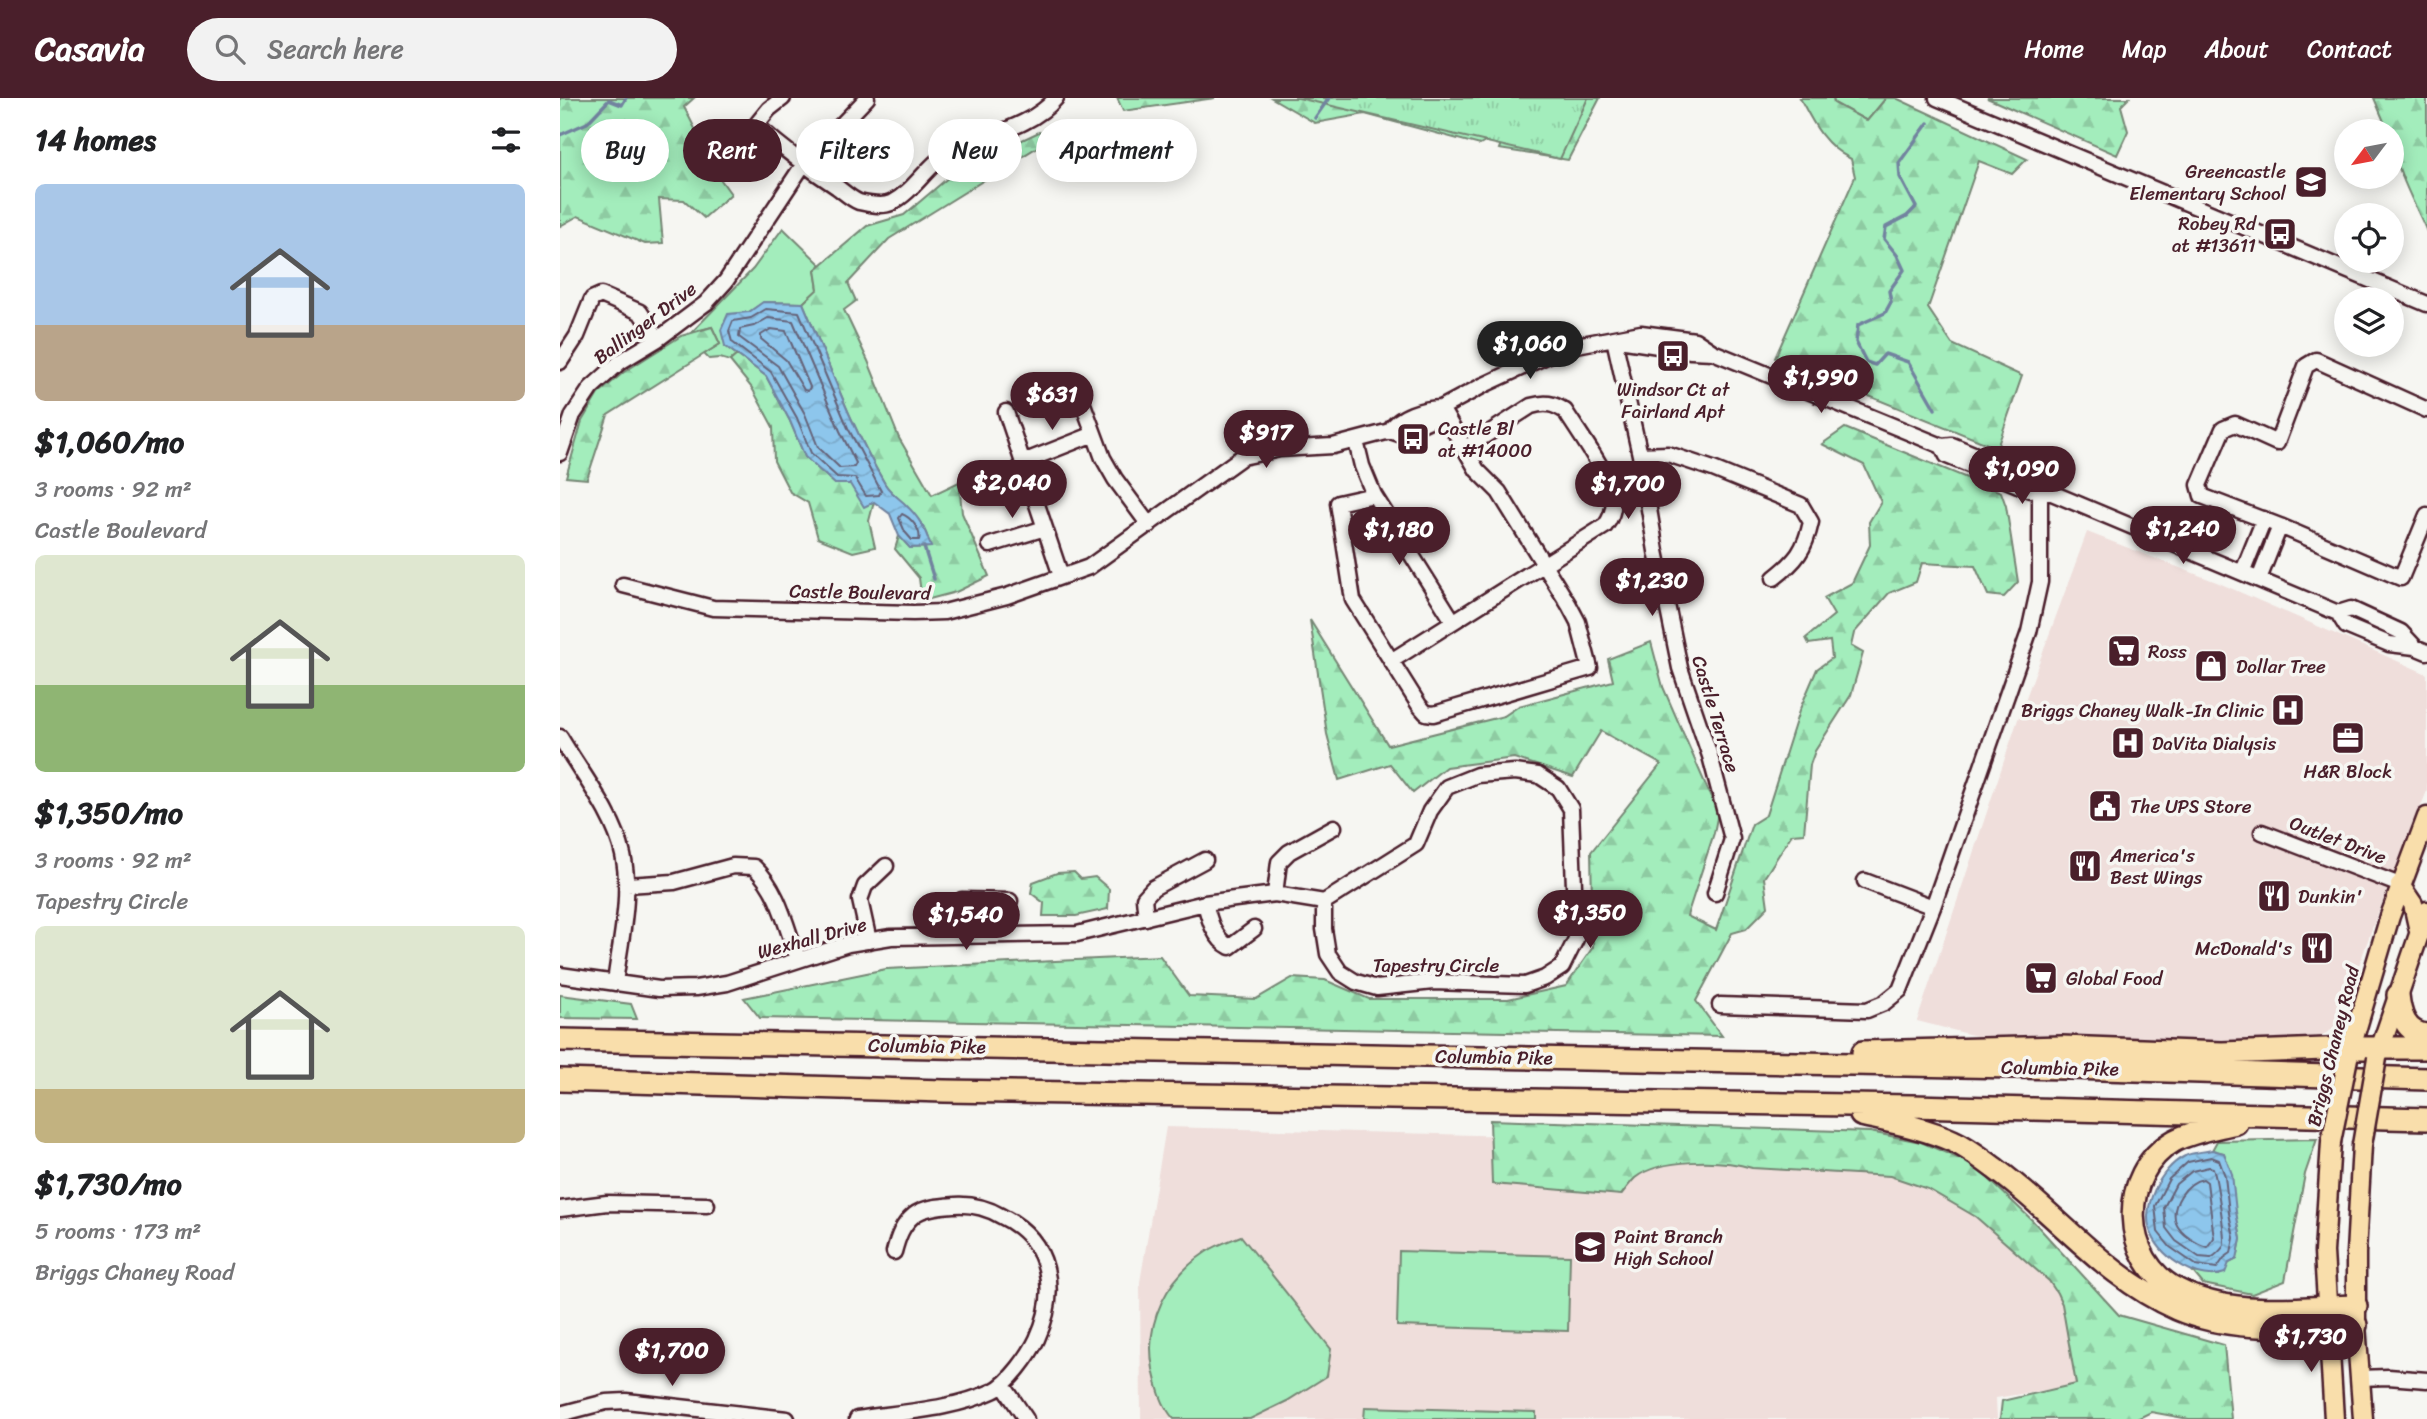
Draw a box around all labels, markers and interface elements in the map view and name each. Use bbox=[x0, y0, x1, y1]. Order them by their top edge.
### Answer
search box bbox=[187, 18, 677, 81]
text: Casavia bbox=[35, 20, 145, 78]
text: Search here bbox=[267, 26, 404, 72]
text: Home bbox=[2024, 28, 2084, 70]
text: Map bbox=[2122, 28, 2166, 70]
text: About bbox=[2204, 28, 2269, 70]
text: Contact bbox=[2307, 28, 2392, 70]
icon: search bbox=[211, 30, 249, 68]
text: 14 homes bbox=[35, 113, 156, 167]
chip: Buy bbox=[581, 119, 669, 182]
chip: Rent bbox=[683, 119, 782, 182]
chip: Filters bbox=[796, 119, 914, 182]
chip: New bbox=[928, 119, 1022, 182]
chip: Apartment bbox=[1036, 119, 1197, 182]
north arrow bbox=[2334, 119, 2404, 189]
map controls bbox=[2334, 119, 2404, 357]
icon: filters bbox=[487, 121, 525, 159]
place label: Greencastle Elementary School bbox=[2129, 155, 2287, 210]
school or university icon: Greencastle Elementary School bbox=[2292, 163, 2330, 201]
button: locate bbox=[2334, 203, 2404, 273]
place label: Robey Rd at #13611 bbox=[2172, 207, 2258, 262]
bus stop icon: Robey Rd at #13611 bbox=[2261, 215, 2299, 253]
icon: home bbox=[217, 230, 343, 356]
street label: Ballinger Drive bbox=[586, 273, 704, 373]
button: layers bbox=[2334, 287, 2404, 357]
pin: $1,060 bbox=[1473, 322, 1587, 381]
text: $1,060 bbox=[1493, 323, 1567, 364]
bus stop icon: Windsor Ct at Fairland Apt bbox=[1654, 337, 1692, 375]
pin: $1,990 bbox=[1764, 356, 1878, 415]
text: $1,990 bbox=[1784, 357, 1858, 398]
pin: $631 bbox=[1011, 372, 1093, 432]
place label: Windsor Ct at Fairland Apt bbox=[1617, 373, 1731, 428]
text: $631 bbox=[1026, 374, 1078, 415]
pin: $917 bbox=[1225, 410, 1307, 470]
text: $917 bbox=[1240, 412, 1292, 453]
place label: Castle Bl at #14000 bbox=[1438, 412, 1532, 467]
text: $1,060/mo bbox=[35, 415, 184, 469]
bus stop icon: Castle Bl at #14000 bbox=[1394, 420, 1432, 458]
pin: $1,090 bbox=[1965, 446, 2079, 506]
text: $1,090 bbox=[1985, 448, 2059, 489]
pin: $2,040 bbox=[955, 460, 1069, 520]
text: $2,040 bbox=[973, 462, 1051, 503]
pin: $1,700 bbox=[1571, 462, 1685, 521]
text: $1,700 bbox=[1591, 463, 1665, 504]
text: 3 rooms · 92 m² bbox=[35, 469, 192, 510]
pin: $1,240 bbox=[2126, 506, 2240, 566]
pin: $1,180 bbox=[1342, 508, 1456, 567]
text: $1,240 bbox=[2146, 508, 2220, 549]
text: $1,180 bbox=[1364, 509, 1434, 550]
text: Castle Boulevard bbox=[35, 510, 206, 551]
pin: $1,230 bbox=[1595, 559, 1709, 618]
text: $1,230 bbox=[1616, 560, 1688, 601]
street label: Castle Boulevard bbox=[789, 574, 933, 610]
icon: home bbox=[217, 601, 343, 727]
supermarket icon: Ross bbox=[2105, 632, 2143, 670]
place label: Ross bbox=[2148, 635, 2187, 668]
shop icon: Dollar Tree bbox=[2192, 647, 2230, 685]
place label: Dollar Tree bbox=[2236, 650, 2326, 683]
street label: Castle Terrace bbox=[1683, 651, 1750, 777]
hospital icon: Briggs Chaney Walk-In Clinic bbox=[2269, 691, 2307, 729]
place label: Briggs Chaney Walk-In Clinic bbox=[2021, 694, 2265, 727]
office icon: H&R Block bbox=[2329, 719, 2367, 757]
hospital icon: DaVita Dialysis bbox=[2109, 724, 2147, 762]
place label: DaVita Dialysis bbox=[2152, 727, 2276, 760]
place label: H&R Block bbox=[2304, 755, 2392, 788]
text: $1,350/mo bbox=[35, 786, 183, 840]
public building icon: The UPS Store bbox=[2086, 787, 2124, 825]
place label: The UPS Store bbox=[2130, 790, 2252, 823]
street label: Outlet Drive bbox=[2285, 806, 2392, 874]
place label: America's Best Wings bbox=[2109, 839, 2203, 894]
text: 3 rooms · 92 m² bbox=[35, 840, 192, 881]
restaurant icon: America's Best Wings bbox=[2066, 847, 2104, 885]
restaurant icon: Dunkin' bbox=[2255, 877, 2293, 915]
place label: Dunkin' bbox=[2298, 880, 2363, 913]
text: Tapestry Circle bbox=[35, 881, 188, 922]
pin: $1,350 bbox=[1533, 890, 1647, 950]
pin: $1,540 bbox=[909, 892, 1023, 952]
text: $1,350 bbox=[1554, 892, 1626, 933]
text: $1,540 bbox=[929, 894, 1003, 935]
street label: Wexhall Drive bbox=[753, 907, 871, 968]
restaurant icon: McDonald's bbox=[2298, 929, 2336, 967]
place label: McDonald's bbox=[2195, 932, 2292, 965]
street label: Tapestry Circle bbox=[1373, 949, 1500, 982]
supermarket icon: Global Food bbox=[2022, 959, 2060, 997]
street label: Briggs Chaney Road bbox=[2297, 961, 2369, 1130]
place label: Global Food bbox=[2066, 962, 2164, 995]
icon: home bbox=[217, 972, 343, 1098]
street label: Columbia Pike bbox=[868, 1028, 986, 1064]
street label: Columbia Pike bbox=[1435, 1039, 1553, 1075]
street label: Columbia Pike bbox=[2001, 1050, 2119, 1086]
text: $1,730/mo bbox=[35, 1157, 182, 1211]
text: 5 rooms · 173 m² bbox=[35, 1211, 201, 1252]
place label: Paint Branch High School bbox=[1614, 1220, 1723, 1275]
school or university icon: Paint Branch High School bbox=[1571, 1228, 1609, 1266]
text: Briggs Chaney Road bbox=[35, 1252, 234, 1293]
pin: $1,730 bbox=[2254, 1314, 2368, 1374]
text: $1,730 bbox=[2275, 1316, 2347, 1357]
pin: $1,700 bbox=[615, 1328, 729, 1388]
text: $1,700 bbox=[635, 1330, 709, 1371]

